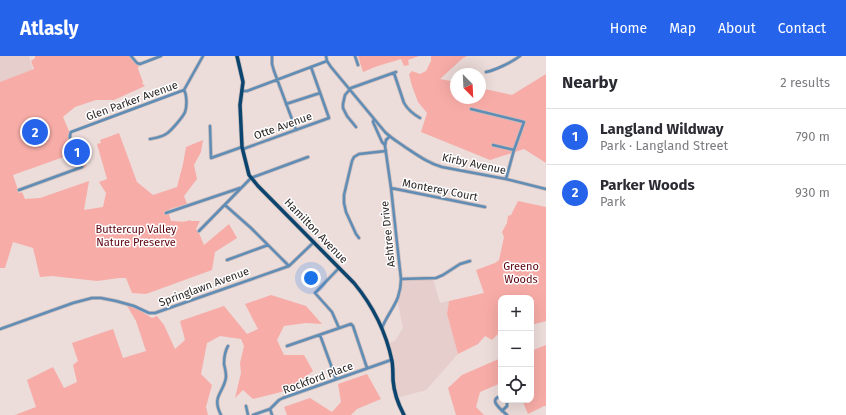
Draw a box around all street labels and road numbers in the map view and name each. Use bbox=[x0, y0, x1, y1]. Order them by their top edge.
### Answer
street label: Glen Parker Avenue bbox=[84, 78, 180, 124]
street label: Otte Avenue bbox=[252, 109, 314, 143]
street label: Kirby Avenue bbox=[441, 151, 507, 177]
street label: Monterey Court bbox=[401, 176, 479, 204]
street label: Hamilton Avenue bbox=[282, 196, 350, 266]
street label: Ashtree Drive bbox=[378, 200, 398, 268]
street label: Springlawn Avenue bbox=[157, 265, 251, 309]
street label: Rockford Place bbox=[281, 359, 355, 397]

